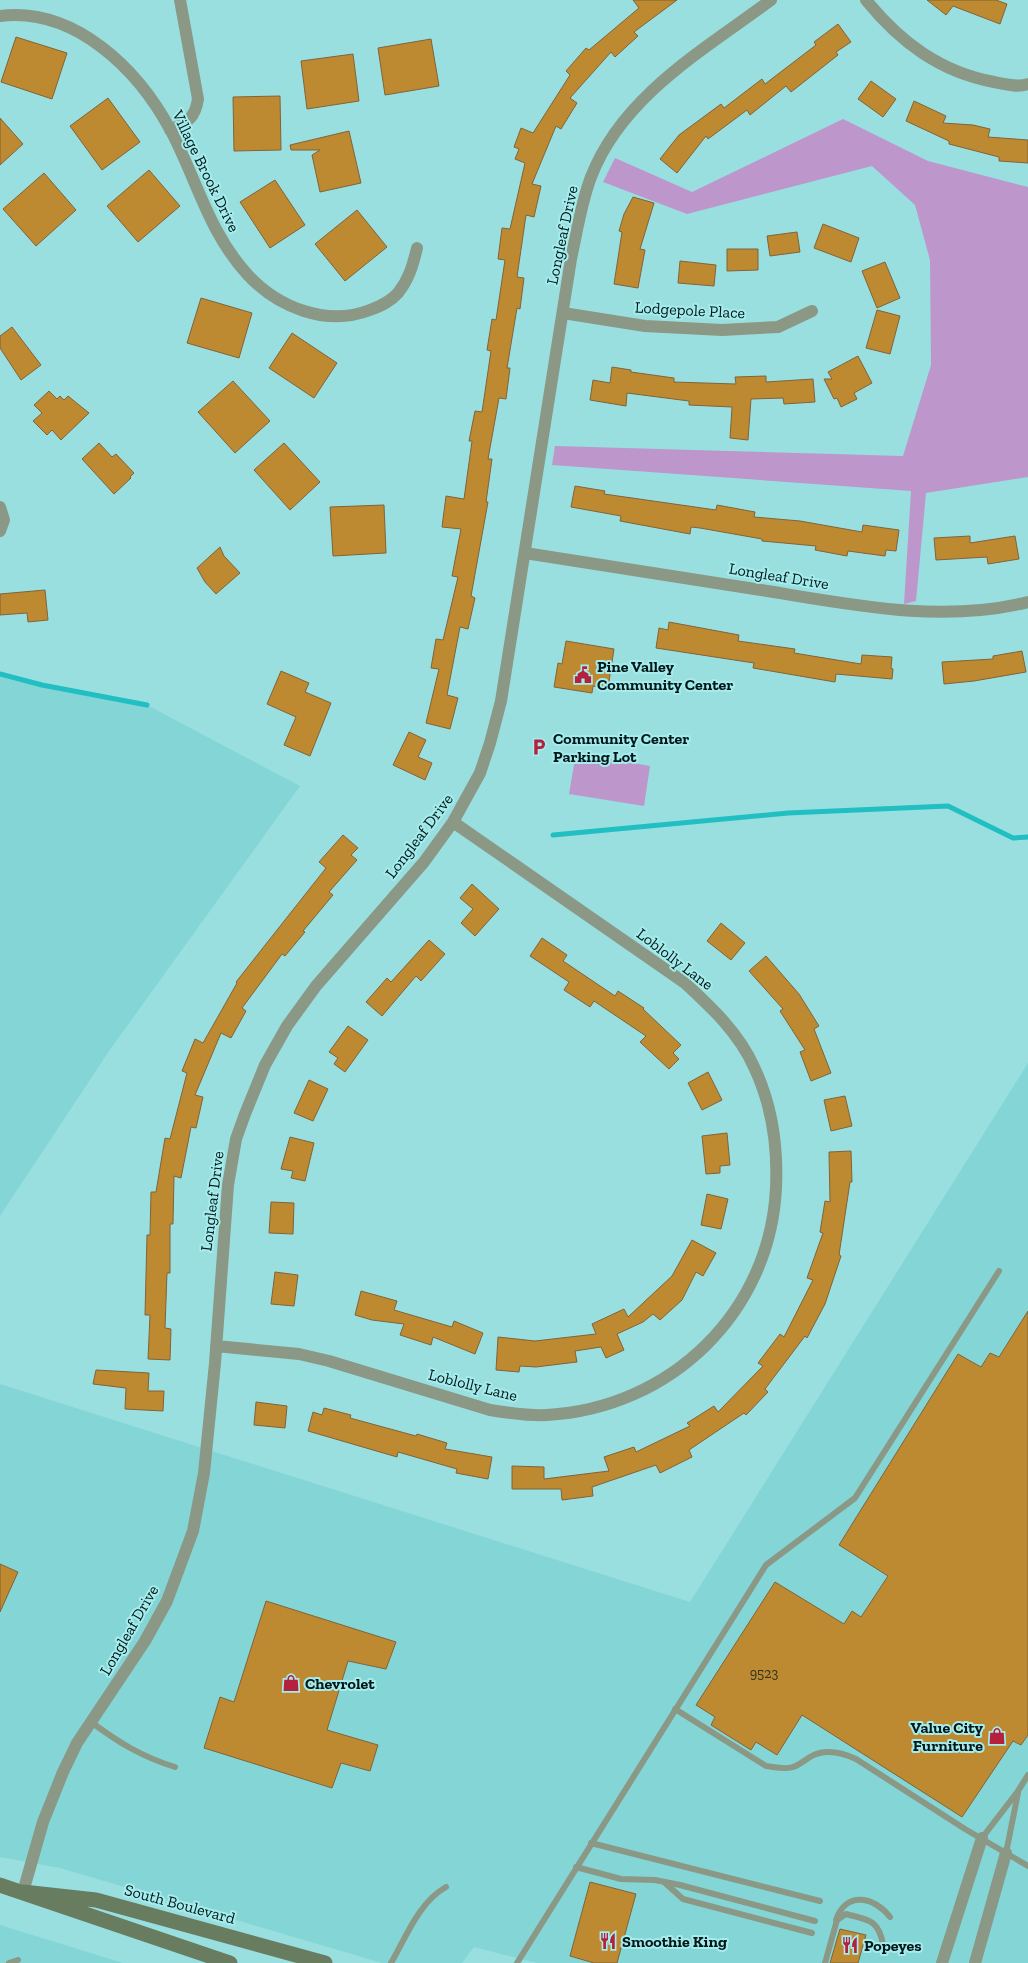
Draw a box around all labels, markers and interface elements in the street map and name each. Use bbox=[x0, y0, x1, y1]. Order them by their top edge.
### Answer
street label: Village Brook Drive bbox=[168, 106, 244, 235]
street label: Longleaf Drive bbox=[542, 184, 582, 286]
street label: Lodgepole Place bbox=[634, 298, 746, 322]
street label: Longleaf Drive bbox=[728, 559, 830, 593]
place label: Pine Valley Community Center bbox=[597, 657, 733, 694]
public building icon: Pine Valley Community Center bbox=[573, 665, 593, 685]
place label: Community Center Parking Lot bbox=[553, 729, 689, 766]
parking icon: Community Center Parking Lot bbox=[529, 737, 549, 757]
street label: Longleaf Drive bbox=[381, 790, 457, 882]
street label: Loblolly Lane bbox=[633, 924, 717, 994]
street label: Longleaf Drive bbox=[196, 1150, 228, 1252]
street label: Loblolly Lane bbox=[427, 1365, 519, 1405]
street label: Longleaf Drive bbox=[96, 1582, 162, 1678]
house number: 9523 bbox=[750, 1665, 778, 1682]
shop icon: Chevrolet bbox=[281, 1673, 301, 1693]
place label: Chevrolet bbox=[305, 1674, 375, 1693]
place label: Value City Furniture bbox=[911, 1718, 984, 1755]
shop icon: Value City Furniture bbox=[987, 1726, 1007, 1746]
street label: South Boulevard bbox=[123, 1880, 238, 1928]
restaurant icon: Smoothie King bbox=[598, 1931, 618, 1951]
place label: Smoothie King bbox=[622, 1932, 727, 1951]
restaurant icon: Popeyes bbox=[840, 1935, 860, 1955]
place label: Popeyes bbox=[864, 1936, 922, 1955]

